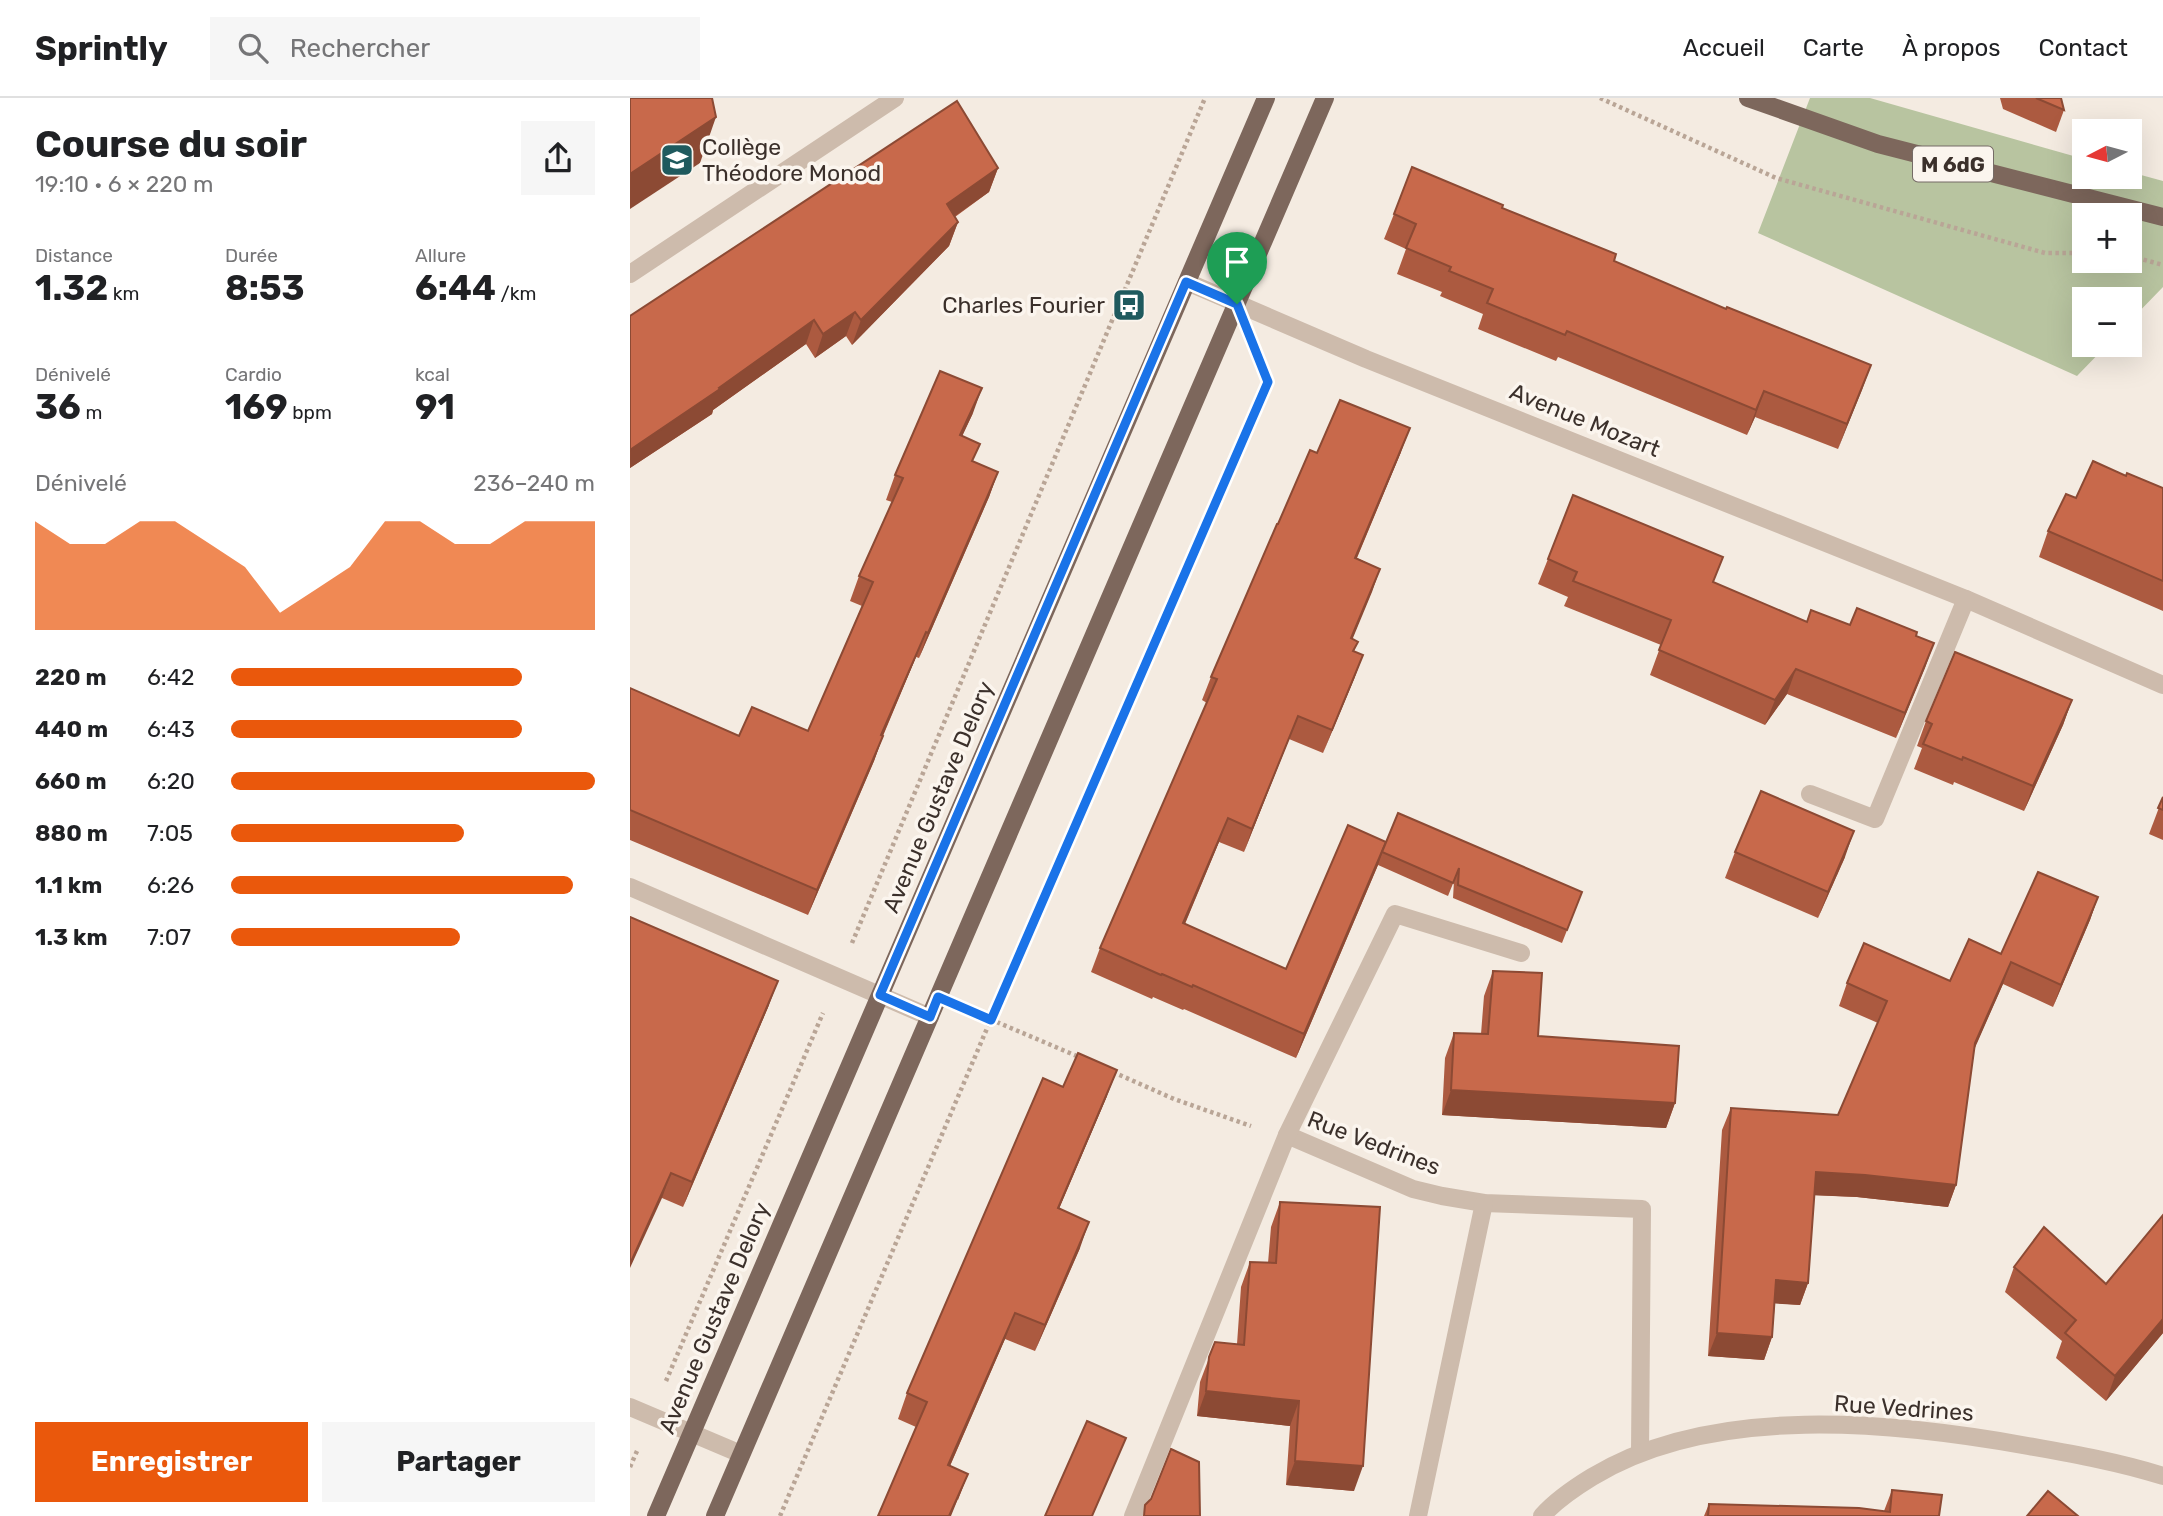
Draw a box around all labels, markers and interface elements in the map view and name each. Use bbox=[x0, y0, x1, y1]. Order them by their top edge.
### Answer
search box bbox=[210, 17, 700, 80]
text: Sprintly bbox=[35, 29, 168, 68]
icon: search bbox=[234, 29, 272, 67]
text: Rechercher bbox=[290, 33, 430, 64]
text: Accueil bbox=[1683, 34, 1765, 62]
text: Carte bbox=[1803, 34, 1864, 62]
text: À propos bbox=[1902, 34, 2001, 62]
text: Contact bbox=[2039, 34, 2128, 62]
north arrow bbox=[2072, 119, 2142, 189]
map controls bbox=[2072, 119, 2142, 357]
text: Course du soir bbox=[35, 121, 307, 167]
button: share bbox=[521, 121, 595, 195]
place label: Collège Théodore Monod bbox=[702, 133, 881, 187]
school or university icon: Collège Théodore Monod bbox=[658, 141, 696, 179]
road number: M 6dG bbox=[1913, 146, 1993, 182]
text: 19:10 · 6 × 220 m bbox=[35, 170, 213, 198]
button: + bbox=[2072, 203, 2142, 273]
pin bbox=[1207, 232, 1267, 304]
icon: arrive bbox=[1218, 243, 1256, 281]
text: Distance bbox=[35, 244, 113, 267]
text: Durée bbox=[225, 244, 278, 267]
text: Allure bbox=[415, 244, 466, 267]
text: 1.32 bbox=[35, 267, 108, 309]
text: 8:53 bbox=[225, 267, 305, 309]
text: 6:44 bbox=[415, 267, 496, 309]
text: km bbox=[108, 282, 140, 305]
text: /km bbox=[496, 282, 536, 305]
bus stop icon: Charles Fourier bbox=[1110, 286, 1148, 324]
button: − bbox=[2072, 287, 2142, 357]
place label: Charles Fourier bbox=[942, 291, 1105, 319]
text: Dénivelé bbox=[35, 363, 111, 386]
text: Cardio bbox=[225, 363, 282, 386]
text: kcal bbox=[415, 363, 450, 386]
street label: Avenue Mozart bbox=[1506, 377, 1664, 463]
text: 36 bbox=[35, 386, 81, 428]
text: 169 bbox=[225, 386, 288, 428]
text: 91 bbox=[415, 386, 455, 428]
text: m bbox=[81, 401, 102, 424]
text: bpm bbox=[288, 401, 332, 424]
text: Dénivelé bbox=[35, 469, 127, 497]
text: 236–240 m bbox=[473, 469, 595, 497]
text: 220 m bbox=[35, 663, 107, 691]
text: 6:42 bbox=[147, 663, 195, 691]
street label: Avenue Gustave Delory bbox=[877, 677, 1000, 917]
text: 440 m bbox=[35, 715, 108, 743]
text: 6:43 bbox=[147, 715, 195, 743]
text: 660 m bbox=[35, 767, 107, 795]
text: 6:20 bbox=[147, 767, 195, 795]
text: 880 m bbox=[35, 819, 108, 847]
text: 7:05 bbox=[147, 819, 193, 847]
text: 1.1 km bbox=[35, 871, 102, 899]
text: 6:26 bbox=[147, 871, 194, 899]
text: 1.3 km bbox=[35, 923, 108, 951]
text: 7:07 bbox=[147, 923, 191, 951]
street label: Rue Vedrines bbox=[1304, 1105, 1444, 1181]
street label: Avenue Gustave Delory bbox=[653, 1198, 776, 1438]
street label: Rue Vedrines bbox=[1833, 1389, 1975, 1427]
button: Enregistrer bbox=[35, 1422, 308, 1502]
button: Partager bbox=[322, 1422, 595, 1502]

